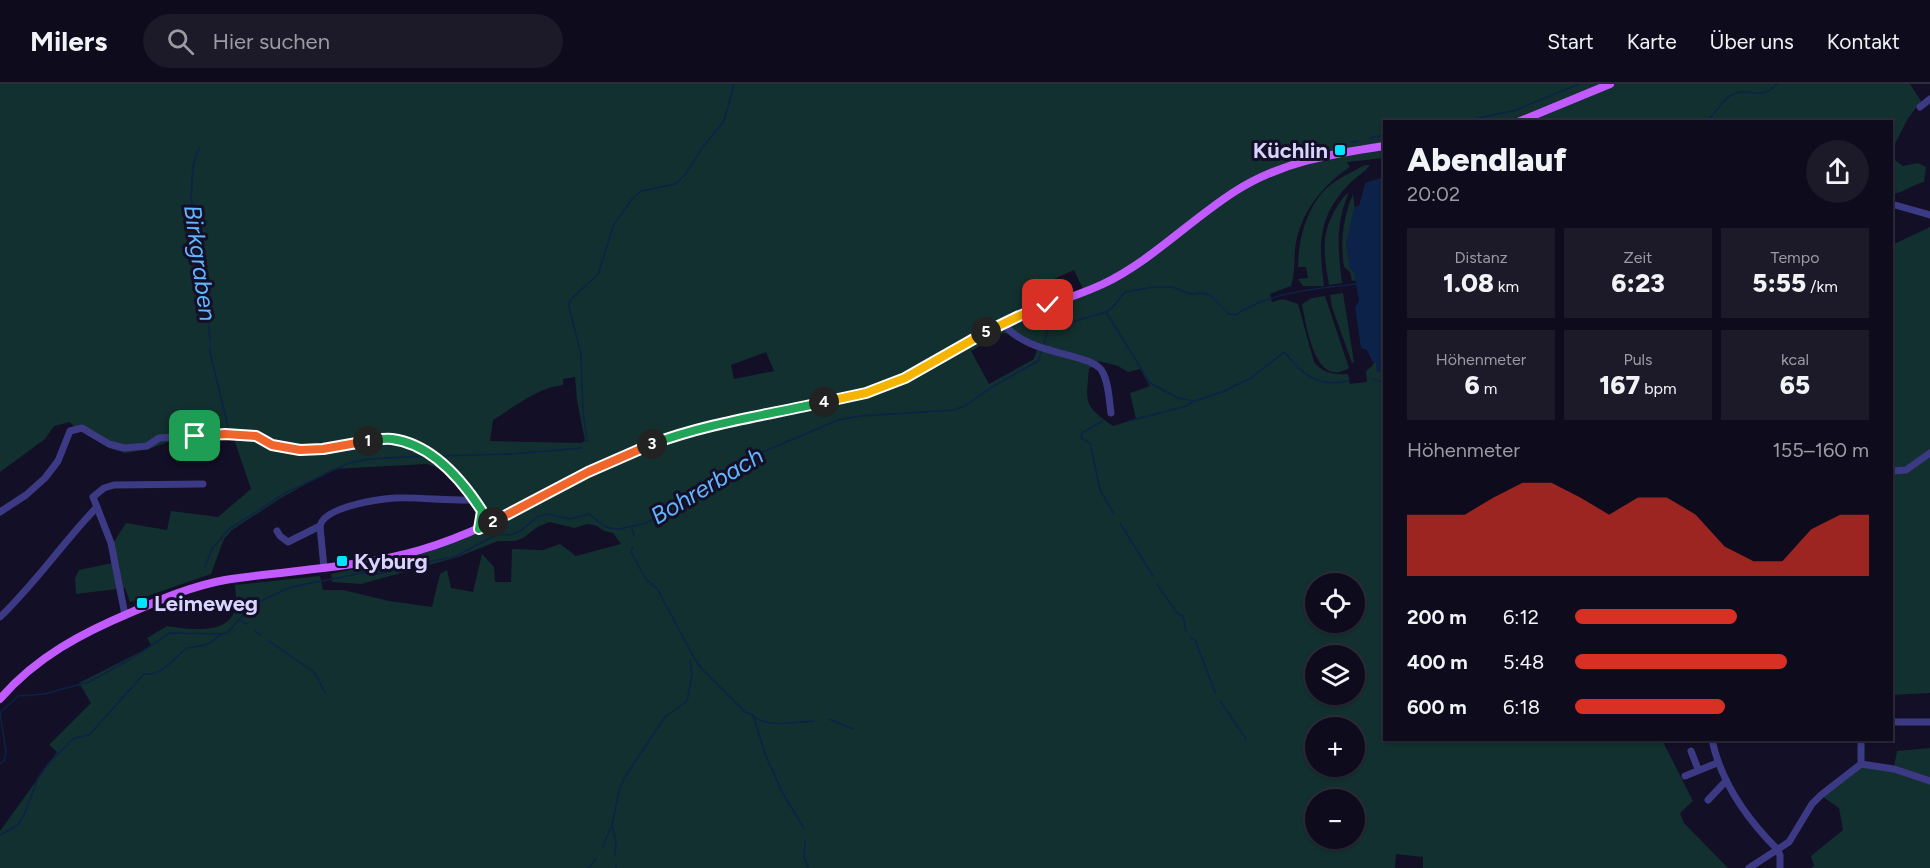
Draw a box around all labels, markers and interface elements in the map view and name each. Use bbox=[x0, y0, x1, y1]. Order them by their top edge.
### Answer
search box bbox=[143, 14, 563, 68]
text: Milers bbox=[30, 24, 107, 58]
icon: search bbox=[164, 25, 197, 58]
text: Hier suchen bbox=[212, 28, 330, 55]
text: Start bbox=[1547, 29, 1594, 54]
text: Karte bbox=[1627, 29, 1677, 54]
text: Über uns bbox=[1710, 29, 1794, 54]
text: Kontakt bbox=[1827, 29, 1900, 54]
place label: Küchlin bbox=[1253, 137, 1328, 164]
text: Abendlauf bbox=[1407, 140, 1567, 179]
button: share bbox=[1806, 140, 1869, 203]
marker: Küchlin bbox=[1333, 143, 1347, 157]
text: 20:02 bbox=[1407, 182, 1460, 206]
water label: Birkgraben bbox=[178, 203, 223, 323]
text: Distanz bbox=[1454, 248, 1508, 267]
text: Zeit bbox=[1624, 248, 1652, 267]
text: Tempo bbox=[1771, 248, 1819, 267]
text: 1.08 bbox=[1443, 267, 1494, 299]
text: 6:23 bbox=[1611, 267, 1665, 299]
text: 5:55 bbox=[1752, 267, 1806, 299]
text: km bbox=[1494, 277, 1519, 296]
text: /km bbox=[1806, 277, 1838, 296]
pin bbox=[1022, 279, 1073, 330]
icon: check bbox=[1031, 288, 1064, 321]
pin: 5 bbox=[971, 317, 1001, 347]
text: 5 bbox=[981, 322, 991, 341]
text: Höhenmeter bbox=[1436, 350, 1526, 369]
text: Puls bbox=[1623, 350, 1653, 369]
text: kcal bbox=[1781, 350, 1809, 369]
text: 6 bbox=[1465, 369, 1480, 401]
text: 167 bbox=[1599, 369, 1640, 401]
text: 65 bbox=[1780, 369, 1810, 401]
text: m bbox=[1480, 379, 1497, 398]
text: bpm bbox=[1640, 379, 1677, 398]
pin: 4 bbox=[809, 387, 839, 417]
text: 4 bbox=[819, 392, 829, 411]
pin bbox=[169, 410, 220, 461]
icon: arrive bbox=[178, 419, 211, 452]
pin: 1 bbox=[353, 426, 383, 456]
pin: 3 bbox=[637, 429, 667, 459]
text: 1 bbox=[365, 431, 371, 450]
text: 3 bbox=[648, 434, 656, 453]
text: Höhenmeter bbox=[1407, 438, 1520, 462]
text: 155–160 m bbox=[1772, 438, 1869, 462]
water label: Bohrerbach bbox=[645, 441, 768, 530]
pin: 2 bbox=[478, 507, 508, 537]
text: 2 bbox=[488, 512, 498, 531]
place label: Kyburg bbox=[354, 548, 428, 575]
marker: Kyburg bbox=[335, 554, 349, 568]
map controls bbox=[1305, 573, 1365, 849]
button: locate bbox=[1305, 573, 1365, 633]
place label: Leimeweg bbox=[154, 590, 258, 617]
marker: Leimeweg bbox=[135, 596, 149, 610]
text: 200 m bbox=[1407, 605, 1467, 629]
text: 6:12 bbox=[1503, 605, 1539, 629]
button: layers bbox=[1305, 645, 1365, 705]
text: 400 m bbox=[1407, 650, 1468, 674]
text: 5:48 bbox=[1503, 650, 1544, 674]
text: 600 m bbox=[1407, 695, 1467, 719]
text: 6:18 bbox=[1503, 695, 1540, 719]
button: + bbox=[1305, 717, 1365, 777]
button: − bbox=[1305, 789, 1365, 849]

